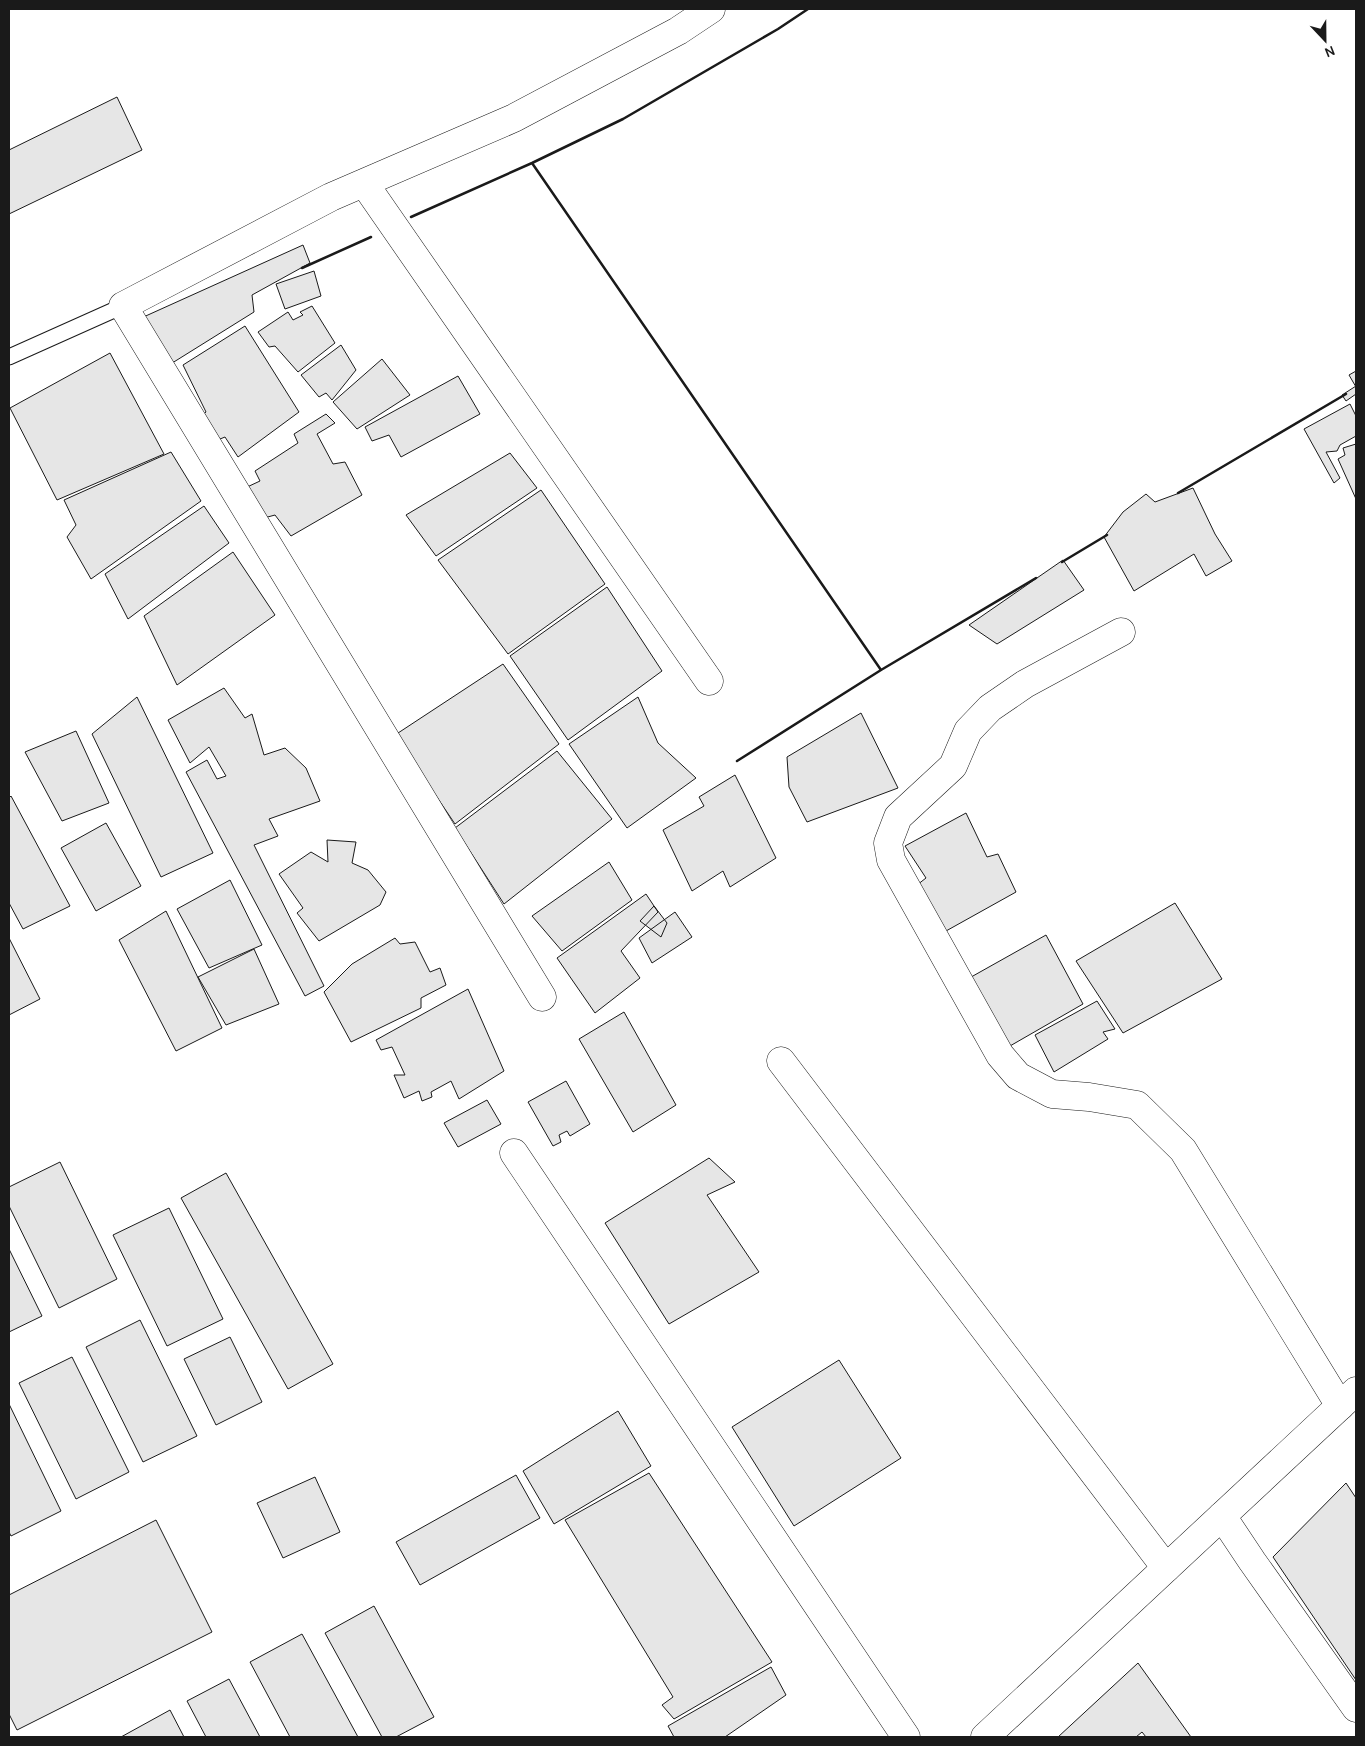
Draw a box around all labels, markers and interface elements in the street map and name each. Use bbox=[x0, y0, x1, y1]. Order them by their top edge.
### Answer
north arrow bbox=[1300, 15, 1350, 65]
text: N bbox=[1322, 42, 1338, 61]

